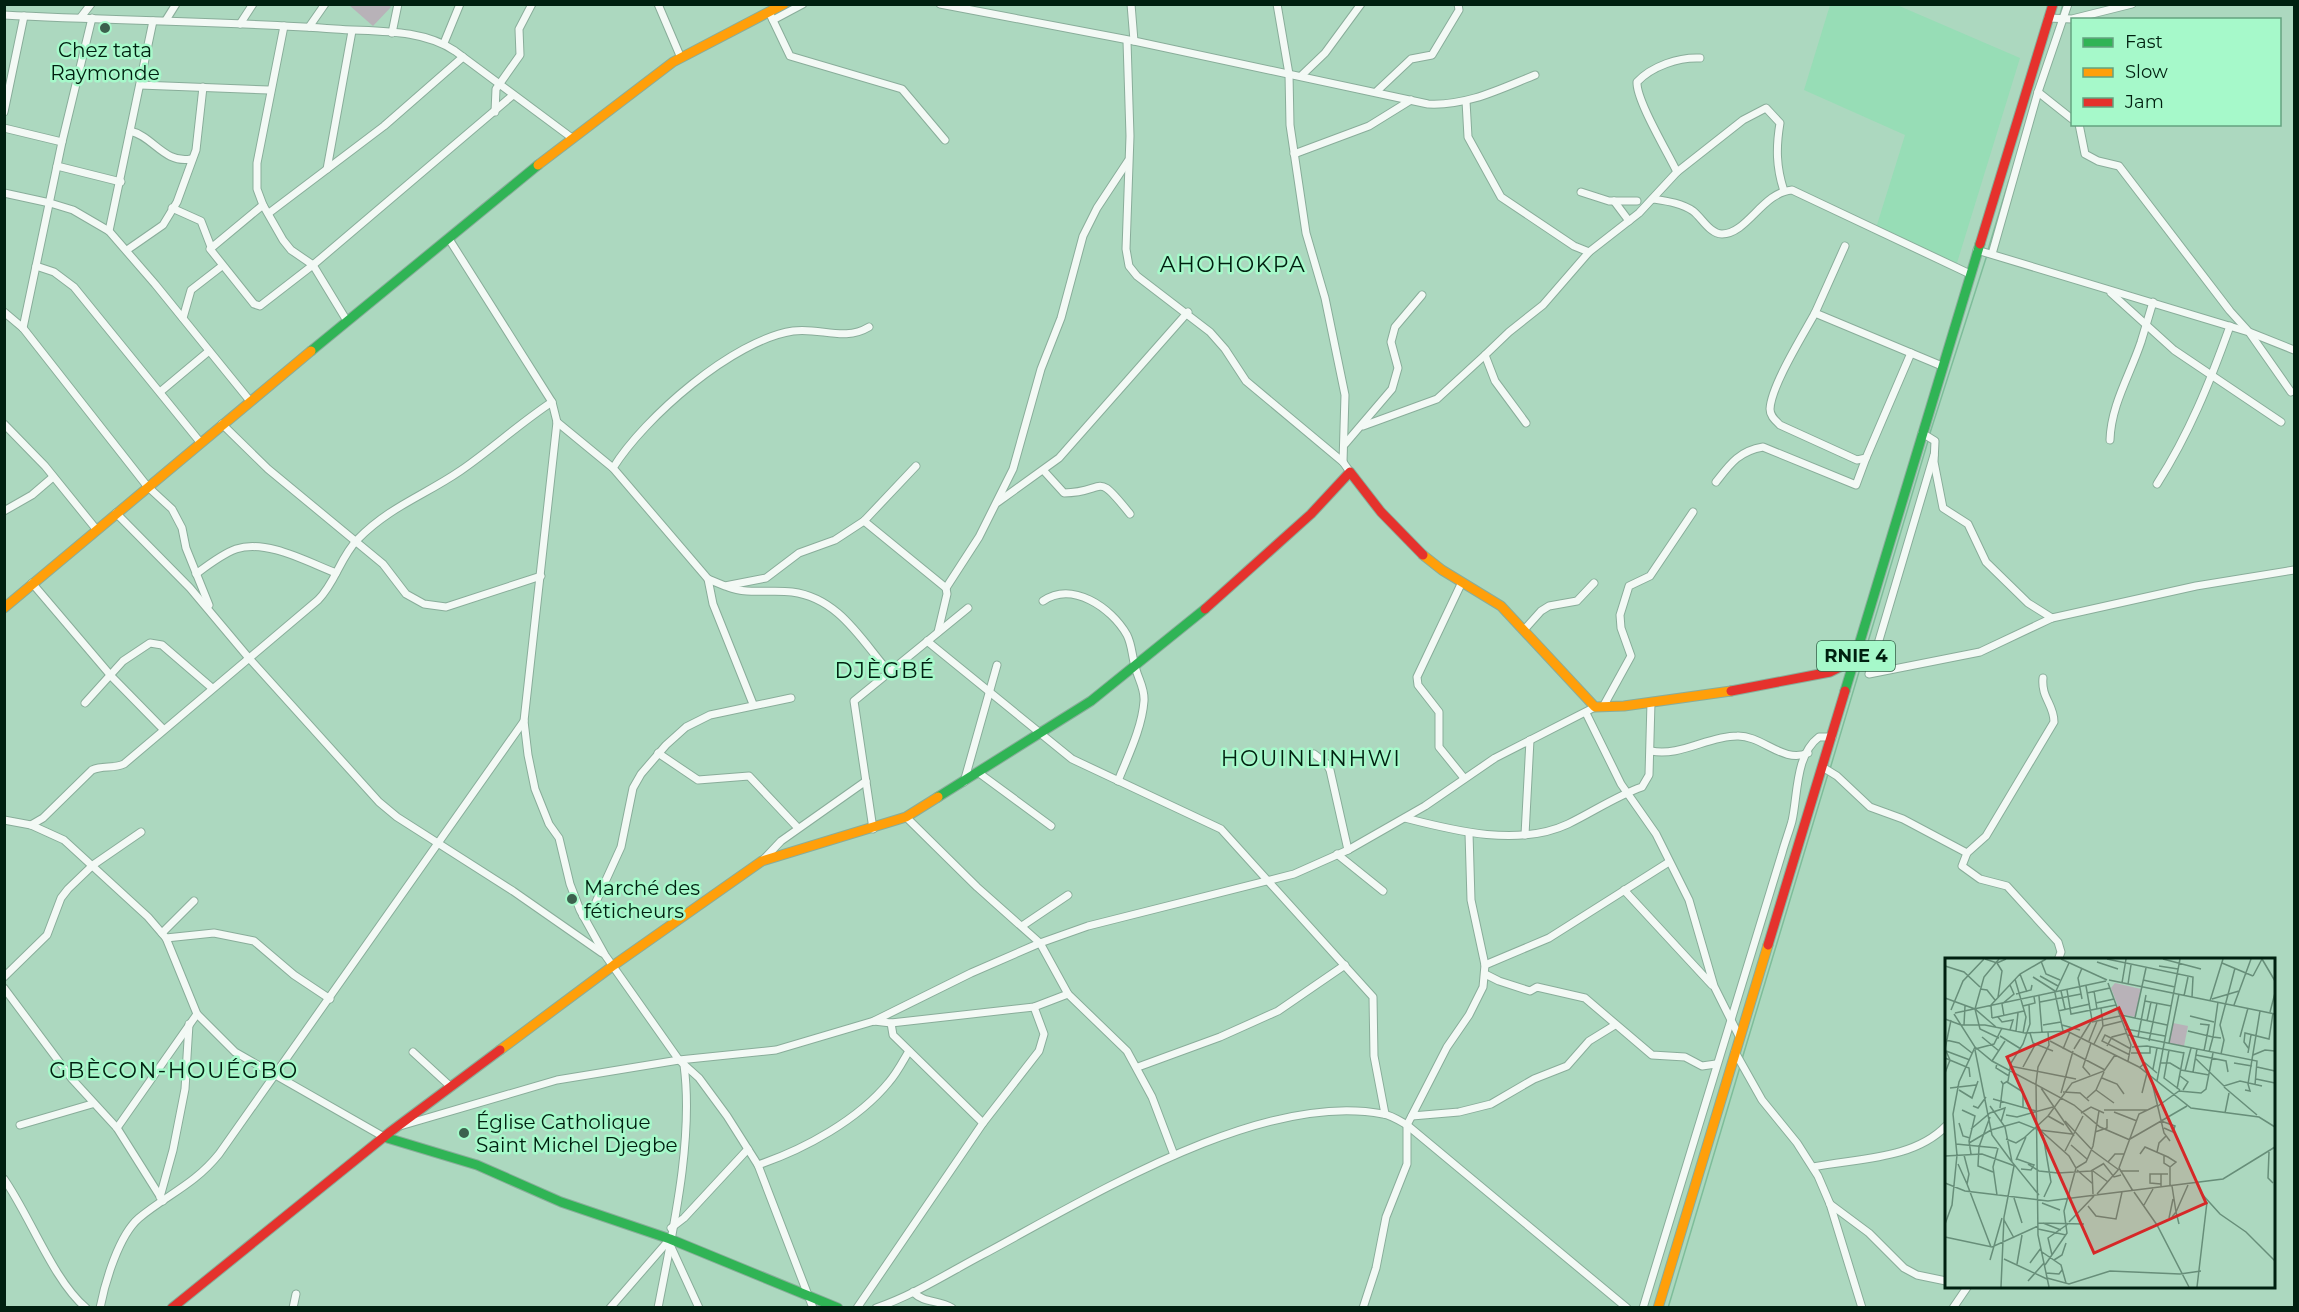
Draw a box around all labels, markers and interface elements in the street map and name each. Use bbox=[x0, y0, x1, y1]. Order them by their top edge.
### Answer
legend bbox=[2071, 18, 2281, 126]
marker: Chez tata Raymonde bbox=[98, 21, 112, 35]
text: Fast bbox=[2125, 31, 2163, 53]
place label: Chez tata Raymonde bbox=[50, 38, 160, 85]
text: Slow bbox=[2125, 61, 2168, 83]
text: Jam bbox=[2124, 91, 2164, 113]
district label: AHOHOKPA bbox=[1160, 251, 1306, 278]
road number: RNIE 4 bbox=[1817, 641, 1895, 671]
district label: DJÈGBÉ bbox=[835, 657, 935, 684]
district label: HOUINLINHWI bbox=[1221, 745, 1401, 772]
place label: Marché des féticheurs bbox=[584, 876, 700, 923]
marker: Marché des féticheurs bbox=[565, 892, 579, 906]
inset map bbox=[1945, 958, 2275, 1288]
district label: GBÈCON-HOUÉGBO bbox=[49, 1057, 299, 1084]
place label: Église Catholique Saint Michel Djegbe bbox=[476, 1110, 678, 1157]
marker: Église Catholique Saint Michel Djegbe bbox=[457, 1126, 471, 1140]

